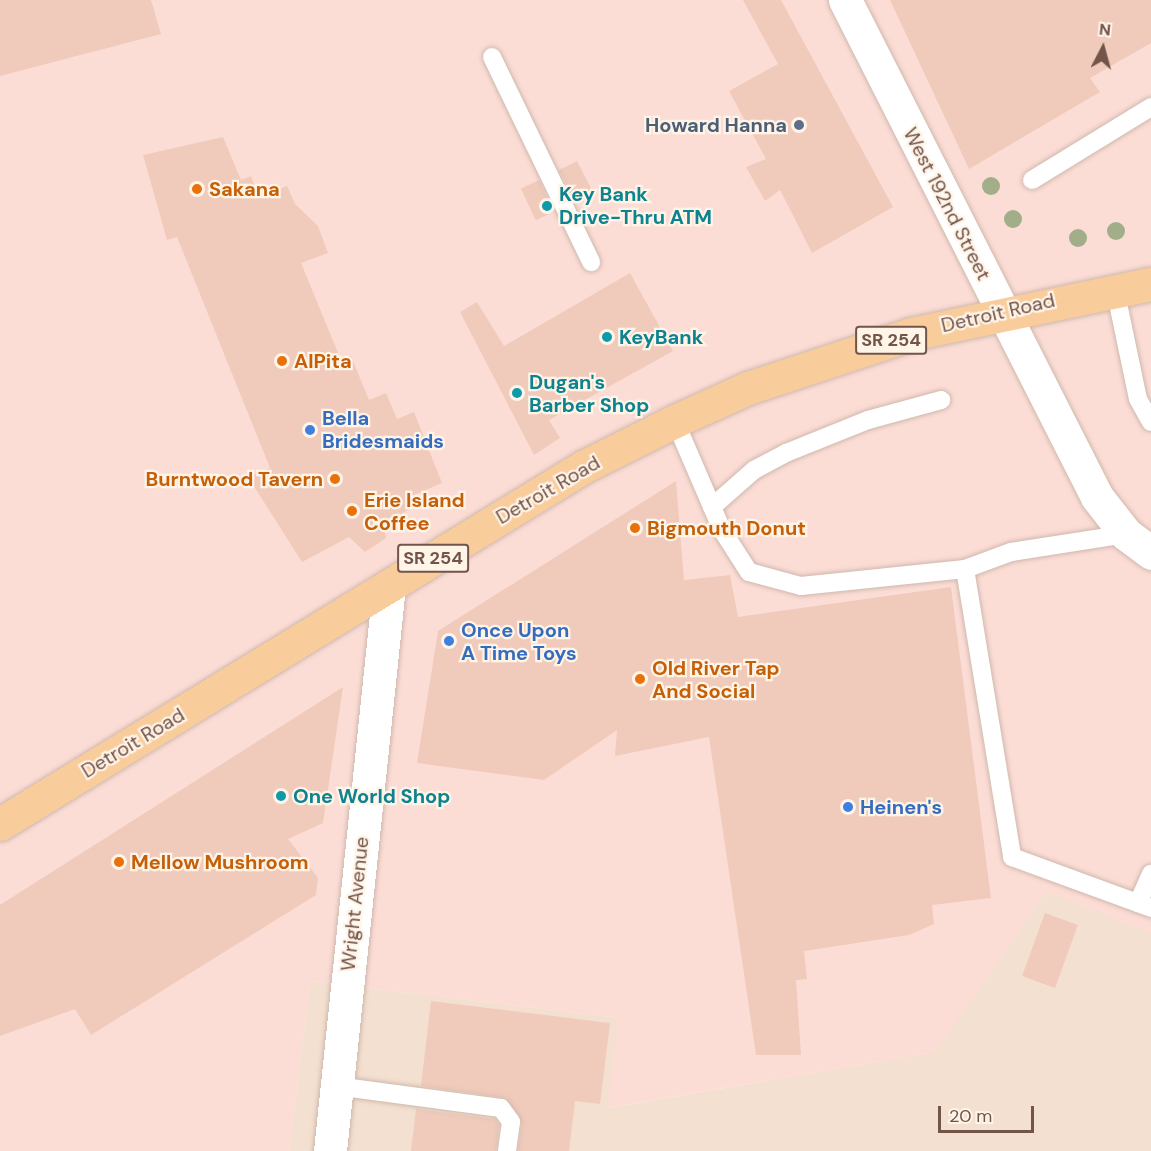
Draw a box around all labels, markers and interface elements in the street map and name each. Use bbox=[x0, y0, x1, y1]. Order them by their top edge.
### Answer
north arrow bbox=[1073, 18, 1133, 78]
text: N bbox=[1098, 19, 1112, 41]
place label: Howard Hanna bbox=[645, 113, 787, 137]
marker: Howard Hanna bbox=[792, 118, 806, 132]
street label: West 192nd Street bbox=[898, 124, 996, 284]
place label: Sakana bbox=[209, 177, 280, 201]
marker: Sakana bbox=[190, 182, 204, 196]
place label: Key Bank Drive-Thru ATM bbox=[559, 183, 712, 230]
marker: Key Bank Drive-Thru ATM bbox=[540, 199, 554, 213]
street label: Detroit Road bbox=[939, 288, 1057, 338]
place label: KeyBank bbox=[619, 325, 703, 349]
road number: SR 254 bbox=[855, 325, 927, 355]
marker: KeyBank bbox=[600, 330, 614, 344]
place label: AlPita bbox=[294, 349, 352, 373]
marker: AlPita bbox=[275, 354, 289, 368]
place label: Dugan's Barber Shop bbox=[529, 370, 649, 417]
marker: Dugan's Barber Shop bbox=[510, 386, 524, 400]
place label: Bella Bridesmaids bbox=[322, 406, 444, 453]
marker: Bella Bridesmaids bbox=[303, 423, 317, 437]
street label: Detroit Road bbox=[492, 451, 604, 529]
place label: Burntwood Tavern bbox=[145, 467, 323, 491]
marker: Burntwood Tavern bbox=[328, 472, 342, 486]
place label: Erie Island Coffee bbox=[364, 488, 465, 535]
marker: Erie Island Coffee bbox=[345, 504, 359, 518]
place label: Bigmouth Donut bbox=[647, 516, 806, 540]
marker: Bigmouth Donut bbox=[628, 521, 642, 535]
road number: SR 254 bbox=[397, 543, 469, 573]
place label: Once Upon A Time Toys bbox=[461, 618, 577, 665]
marker: Once Upon A Time Toys bbox=[442, 634, 456, 648]
place label: Old River Tap And Social bbox=[652, 656, 780, 703]
marker: Old River Tap And Social bbox=[633, 672, 647, 686]
street label: Detroit Road bbox=[77, 703, 189, 783]
place label: One World Shop bbox=[293, 784, 450, 808]
marker: One World Shop bbox=[274, 789, 288, 803]
place label: Heinen's bbox=[860, 795, 942, 819]
marker: Heinen's bbox=[841, 800, 855, 814]
street label: Wright Avenue bbox=[336, 836, 374, 972]
place label: Mellow Mushroom bbox=[131, 850, 309, 874]
marker: Mellow Mushroom bbox=[112, 855, 126, 869]
scale bar bbox=[941, 1094, 1037, 1132]
text: 20 m bbox=[949, 1104, 992, 1128]

